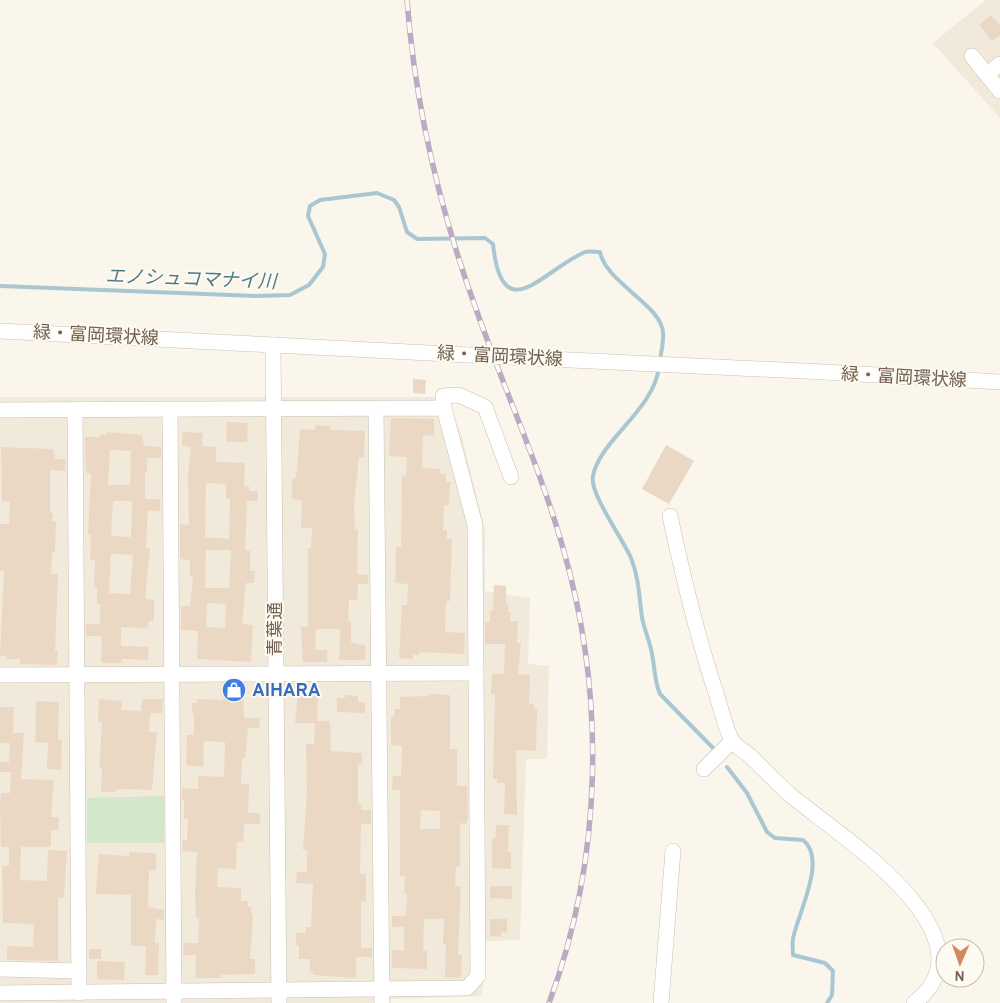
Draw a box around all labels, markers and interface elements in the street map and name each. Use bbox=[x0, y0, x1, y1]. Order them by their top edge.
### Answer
water label: エノシュコマナイ川 bbox=[105, 265, 279, 295]
street label: 緑・富岡環状線 bbox=[32, 322, 159, 351]
street label: 緑・富岡環状線 bbox=[436, 343, 563, 372]
street label: 緑・富岡環状線 bbox=[840, 364, 967, 393]
street label: 青葉通 bbox=[265, 602, 288, 656]
shop icon: AIHARA bbox=[221, 677, 247, 703]
place label: AIHARA bbox=[252, 680, 321, 703]
north arrow bbox=[935, 938, 985, 988]
text: N bbox=[954, 966, 965, 983]

